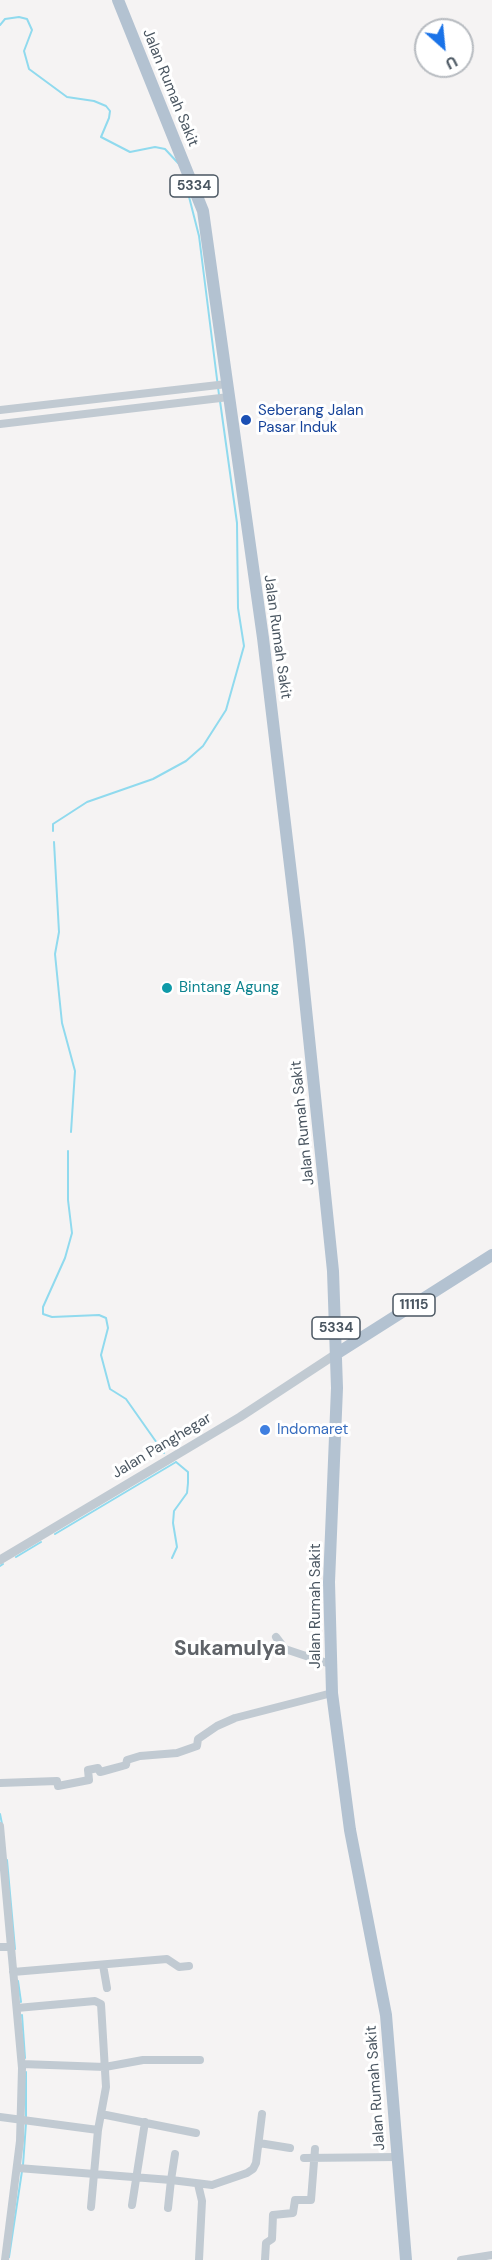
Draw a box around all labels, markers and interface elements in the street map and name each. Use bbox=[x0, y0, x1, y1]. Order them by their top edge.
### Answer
north arrow bbox=[414, 18, 474, 78]
street label: Jalan Rumah Sakit bbox=[138, 27, 202, 149]
text: U bbox=[442, 51, 461, 75]
road number: 5334 bbox=[170, 175, 218, 197]
place label: Seberang Jalan Pasar Induk bbox=[258, 402, 364, 437]
marker: Seberang Jalan Pasar Induk bbox=[239, 413, 253, 427]
street label: Jalan Rumah Sakit bbox=[259, 574, 295, 700]
place label: Bintang Agung bbox=[179, 979, 279, 997]
marker: Bintang Agung bbox=[160, 981, 174, 995]
street label: Jalan Rumah Sakit bbox=[287, 1060, 319, 1186]
road number: 11115 bbox=[393, 1294, 435, 1316]
road number: 5334 bbox=[312, 1317, 360, 1339]
street label: Jalan Panghegar bbox=[109, 1409, 215, 1483]
place label: Indomaret bbox=[277, 1421, 348, 1439]
marker: Indomaret bbox=[258, 1423, 272, 1437]
street label: Jalan Rumah Sakit bbox=[307, 1543, 325, 1669]
district label: Sukamulya bbox=[174, 1636, 286, 1662]
street label: Jalan Rumah Sakit bbox=[363, 2025, 389, 2151]

